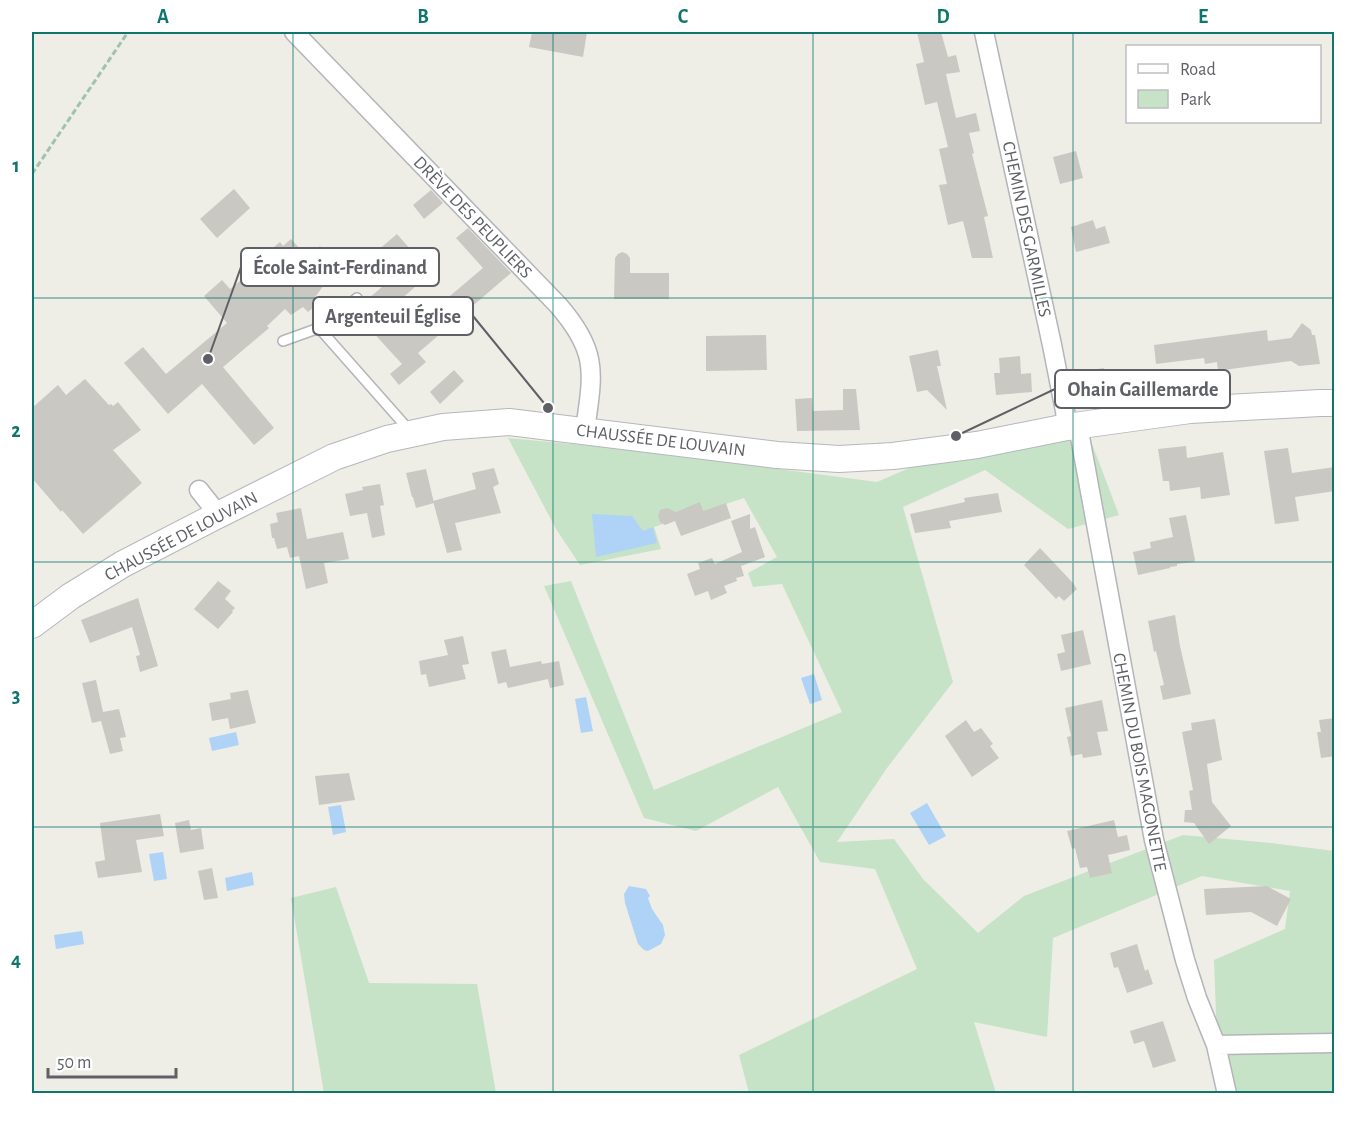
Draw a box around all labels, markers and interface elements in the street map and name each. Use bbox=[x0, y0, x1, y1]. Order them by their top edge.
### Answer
text: A bbox=[157, 7, 169, 27]
text: B bbox=[417, 7, 429, 27]
text: C bbox=[678, 7, 689, 27]
text: D bbox=[936, 7, 950, 27]
text: E bbox=[1198, 7, 1208, 27]
legend bbox=[1126, 45, 1321, 123]
text: Road bbox=[1180, 61, 1216, 79]
text: Park bbox=[1180, 91, 1212, 109]
street label: CHEMIN DES GARMILLES bbox=[999, 140, 1053, 319]
street label: DRÈVE DES PEUPLIERS bbox=[410, 151, 537, 282]
text: 1 bbox=[12, 156, 20, 176]
callout: École Saint-Ferdinand bbox=[241, 248, 439, 286]
text: École Saint-Ferdinand bbox=[253, 254, 428, 278]
callout: Argenteuil Église bbox=[313, 297, 473, 335]
text: Argenteuil Église bbox=[325, 303, 461, 327]
callout: Ohain Gaillemarde bbox=[1055, 370, 1230, 408]
text: Ohain Gaillemarde bbox=[1067, 380, 1219, 400]
street label: CHAUSSÉE DE LOUVAIN bbox=[575, 419, 747, 460]
text: 2 bbox=[11, 421, 21, 441]
street label: CHAUSSÉE DE LOUVAIN bbox=[101, 486, 261, 585]
street label: CHEMIN DU BOIS MAGONETTE bbox=[1109, 652, 1169, 873]
text: 3 bbox=[12, 686, 20, 706]
text: 4 bbox=[11, 950, 21, 970]
scale bar bbox=[48, 1041, 176, 1079]
text: 50 m bbox=[57, 1054, 91, 1072]

